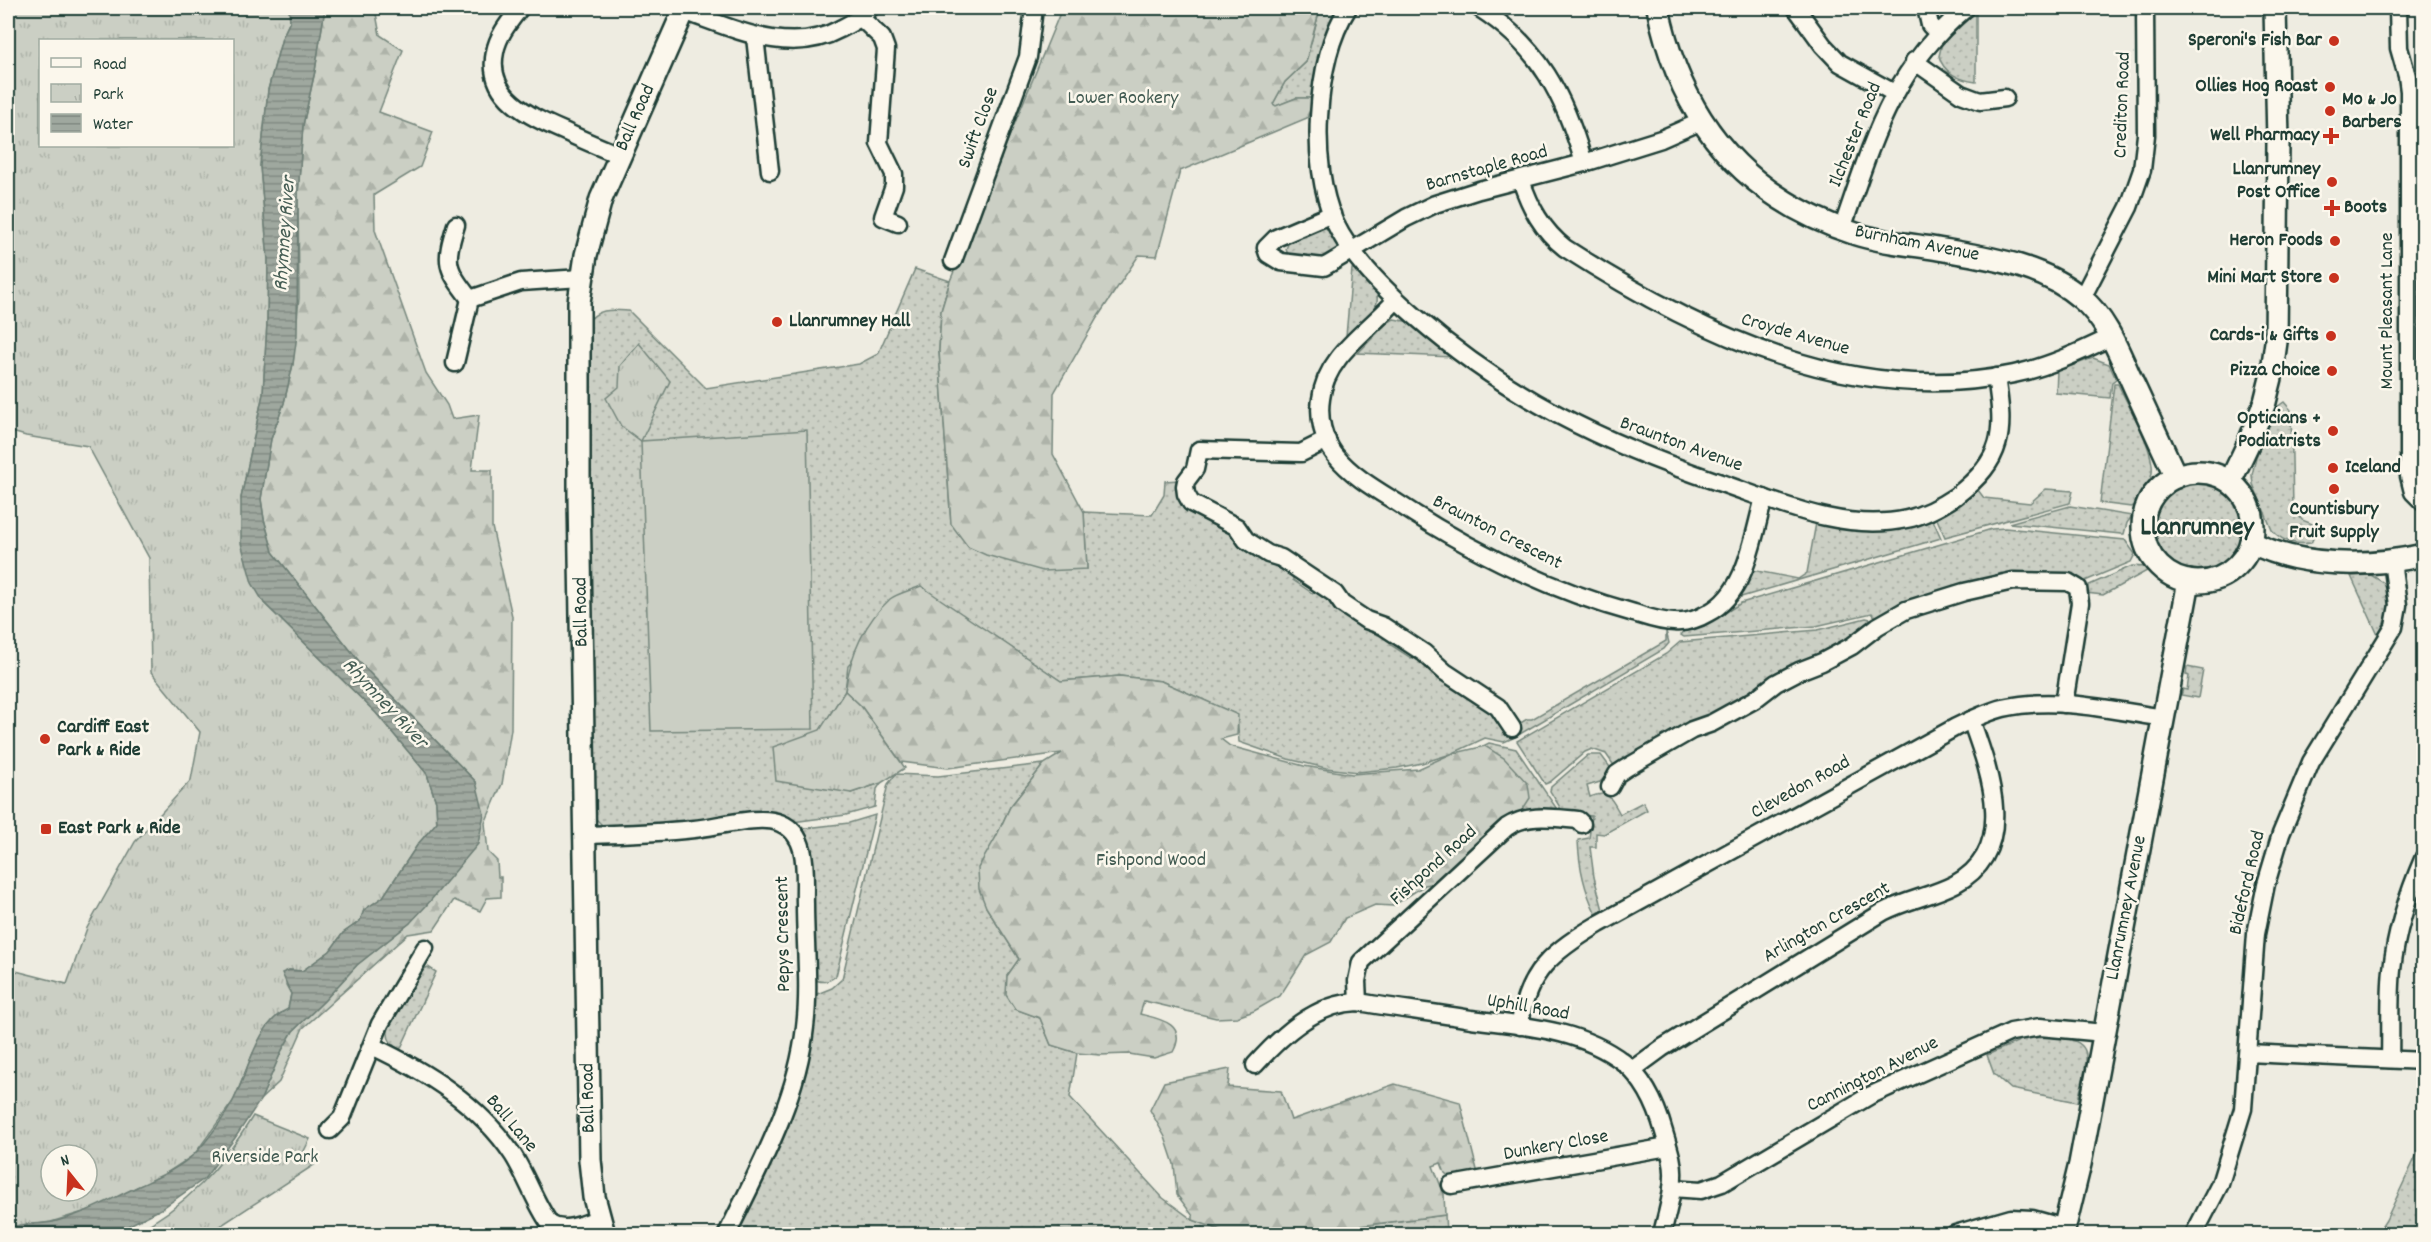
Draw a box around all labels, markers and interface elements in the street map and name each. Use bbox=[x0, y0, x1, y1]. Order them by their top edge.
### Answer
place label: Speroni's Fish Bar bbox=[2188, 27, 2323, 55]
marker: Speroni's Fish Bar bbox=[2327, 34, 2341, 48]
legend bbox=[39, 39, 234, 147]
street label: Crediton Road bbox=[2107, 51, 2139, 159]
text: Road bbox=[93, 53, 127, 78]
place label: Ollies Hog Roast bbox=[2195, 73, 2319, 101]
street label: Ilchester Road bbox=[1822, 78, 1890, 192]
street label: Ball Road bbox=[609, 80, 663, 156]
marker: Ollies Hog Roast bbox=[2323, 80, 2337, 94]
text: Park bbox=[93, 83, 124, 108]
street label: Swift Close bbox=[951, 83, 1007, 173]
park label: Lower Rookery bbox=[1068, 85, 1179, 113]
place label: Mo & Jo Barbers bbox=[2342, 86, 2402, 137]
marker: Mo & Jo Barbers bbox=[2323, 104, 2337, 118]
text: Water bbox=[93, 113, 133, 138]
place label: Well Pharmacy bbox=[2210, 122, 2320, 150]
marker: Well Pharmacy bbox=[2324, 129, 2338, 143]
street label: Barnstaple Road bbox=[1423, 138, 1551, 200]
place label: Llanrumney Post Office bbox=[2233, 156, 2321, 207]
water label: Rhymney River bbox=[267, 173, 305, 292]
marker: Llanrumney Post Office bbox=[2325, 175, 2339, 189]
place label: Boots bbox=[2344, 194, 2387, 222]
marker: Boots bbox=[2325, 201, 2339, 215]
street label: Burnham Avenue bbox=[1852, 218, 1982, 270]
place label: Heron Foods bbox=[2229, 227, 2323, 255]
street label: Mount Pleasant Lane bbox=[2374, 232, 2402, 390]
marker: Heron Foods bbox=[2328, 234, 2342, 248]
place label: Mini Mart Store bbox=[2207, 264, 2322, 292]
marker: Mini Mart Store bbox=[2327, 271, 2341, 285]
street label: Croyde Avenue bbox=[1737, 306, 1853, 364]
place label: Llanrumney Hall bbox=[789, 308, 910, 336]
marker: Llanrumney Hall bbox=[770, 315, 784, 329]
place label: Cards-i & Gifts bbox=[2209, 322, 2319, 350]
marker: Cards-i & Gifts bbox=[2324, 329, 2338, 343]
place label: Pizza Choice bbox=[2230, 357, 2320, 385]
marker: Pizza Choice bbox=[2325, 364, 2339, 378]
place label: Opticians + Podiatrists bbox=[2237, 405, 2321, 456]
street label: Braunton Avenue bbox=[1616, 410, 1747, 480]
marker: Opticians + Podiatrists bbox=[2326, 424, 2340, 438]
place label: Iceland bbox=[2345, 454, 2401, 482]
marker: Iceland bbox=[2326, 461, 2340, 475]
marker: Countisbury Fruit Supply bbox=[2327, 482, 2341, 496]
street label: Braunton Crescent bbox=[1427, 488, 1567, 578]
place label: Countisbury Fruit Supply bbox=[2289, 496, 2380, 547]
district label: Llanrumney bbox=[2140, 510, 2255, 547]
street label: Ball Road bbox=[567, 577, 597, 647]
water label: Rhymney River bbox=[334, 652, 436, 758]
place label: Cardiff East Park & Ride bbox=[57, 714, 150, 765]
marker: Cardiff East Park & Ride bbox=[38, 732, 52, 746]
street label: Clevedon Road bbox=[1746, 749, 1856, 827]
place label: East Park & Ride bbox=[58, 815, 181, 843]
street label: Fishpond Road bbox=[1384, 819, 1484, 913]
marker: East Park & Ride bbox=[39, 822, 53, 836]
street label: Bideford Road bbox=[2222, 828, 2274, 938]
street label: Llanrumney Avenue bbox=[2099, 833, 2155, 983]
park label: Fishpond Wood bbox=[1096, 847, 1206, 875]
street label: Arlington Crescent bbox=[1758, 875, 1896, 971]
street label: Pepys Crescent bbox=[769, 876, 799, 992]
street label: Uphill Road bbox=[1485, 987, 1571, 1029]
street label: Cannington Avenue bbox=[1802, 1030, 1944, 1120]
street label: Ball Road bbox=[574, 1063, 604, 1133]
street label: Ball Lane bbox=[478, 1089, 544, 1159]
street label: Dunkery Close bbox=[1501, 1123, 1611, 1169]
north arrow bbox=[39, 1143, 99, 1203]
park label: Riverside Park bbox=[212, 1144, 318, 1172]
text: N bbox=[58, 1149, 73, 1173]

